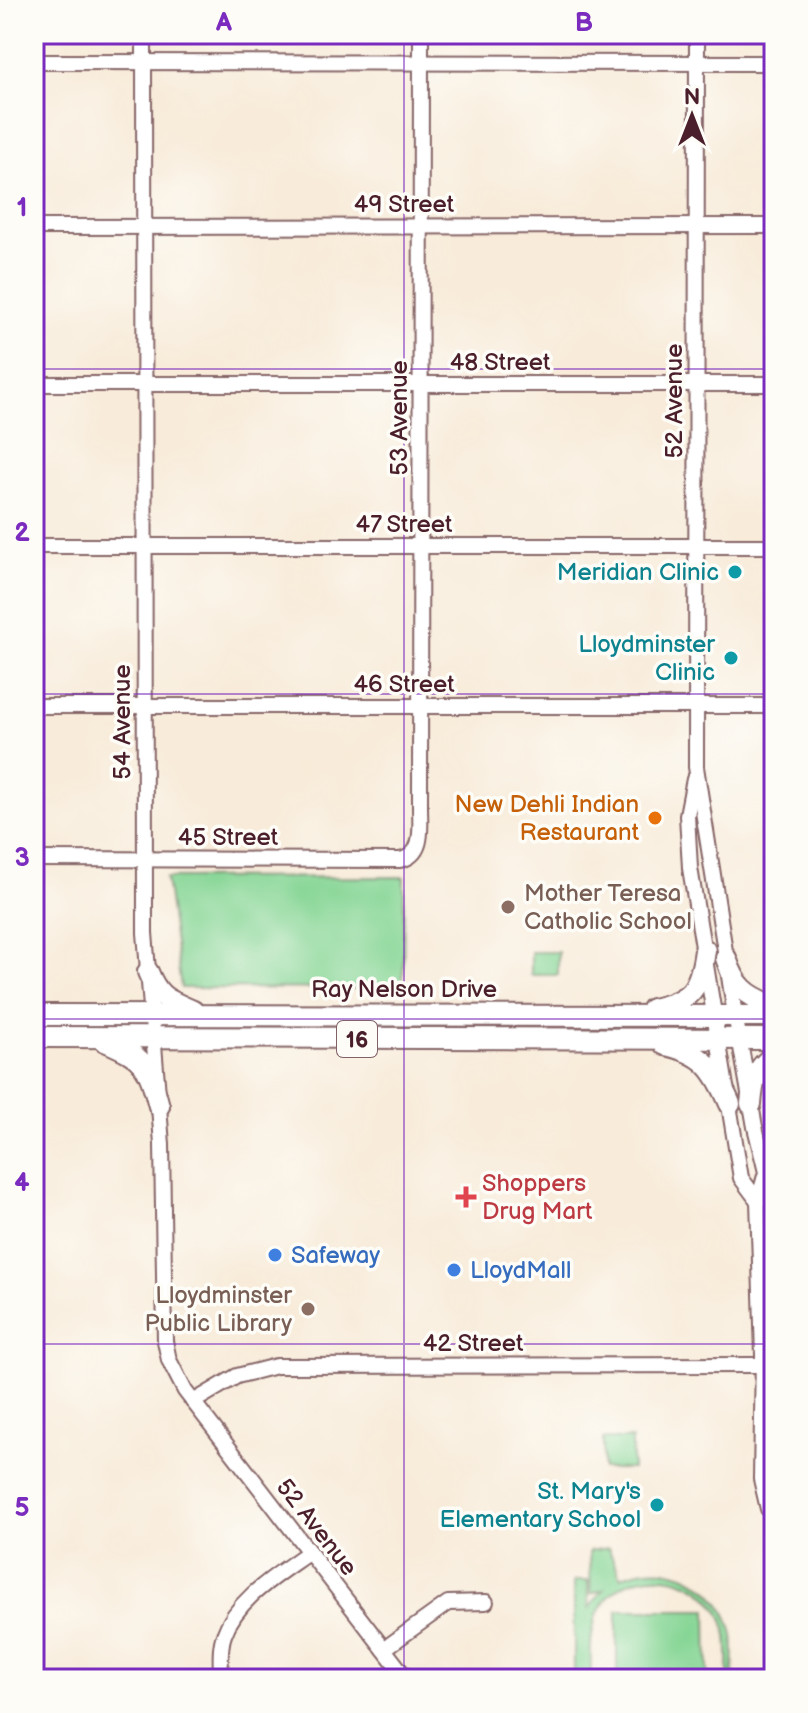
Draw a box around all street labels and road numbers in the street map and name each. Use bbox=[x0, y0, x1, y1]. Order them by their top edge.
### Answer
street label: 49 Street bbox=[354, 190, 455, 219]
street label: 52 Avenue bbox=[660, 344, 689, 458]
street label: 48 Street bbox=[450, 348, 551, 377]
street label: 53 Avenue bbox=[385, 360, 414, 476]
street label: 47 Street bbox=[356, 510, 453, 539]
street label: 54 Avenue bbox=[108, 664, 137, 780]
street label: 46 Street bbox=[353, 670, 455, 699]
street label: 45 Street bbox=[178, 823, 279, 852]
street label: Ray Nelson Drive bbox=[311, 975, 497, 1004]
road number: 16 bbox=[337, 1021, 377, 1057]
street label: 42 Street bbox=[423, 1329, 524, 1358]
street label: 52 Avenue bbox=[270, 1473, 363, 1582]

